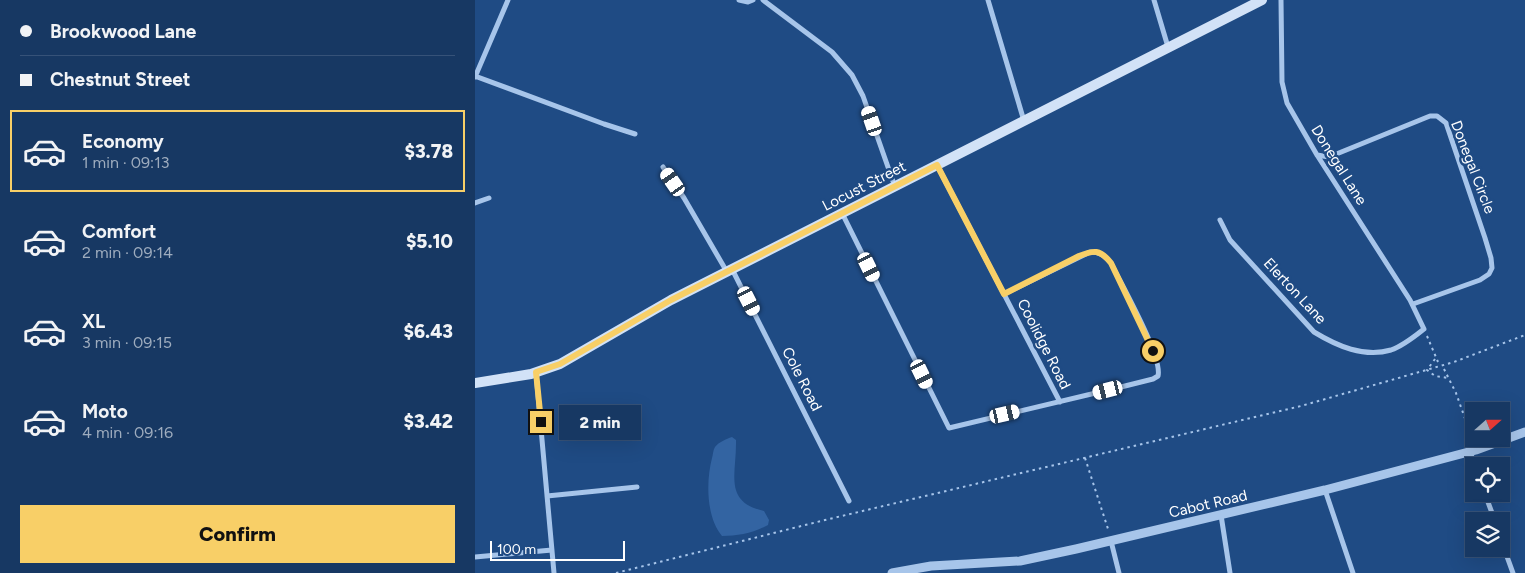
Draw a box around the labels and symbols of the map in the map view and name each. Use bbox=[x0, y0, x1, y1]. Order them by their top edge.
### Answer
car bbox=[860, 104, 883, 138]
street label: Donegal Circle bbox=[1447, 118, 1499, 216]
street label: Donegal Lane bbox=[1307, 122, 1371, 208]
street label: Locust Street bbox=[819, 157, 909, 215]
car bbox=[658, 165, 687, 199]
car bbox=[855, 250, 882, 284]
street label: Elerton Lane bbox=[1260, 254, 1330, 328]
car bbox=[735, 284, 762, 318]
street label: Coolidge Road bbox=[1014, 296, 1074, 392]
route start bbox=[1142, 340, 1164, 362]
street label: Cole Road bbox=[778, 344, 826, 414]
car bbox=[908, 357, 935, 391]
car bbox=[1091, 379, 1124, 401]
north arrow bbox=[1465, 402, 1510, 448]
car bbox=[988, 403, 1021, 425]
callout: 2 min bbox=[559, 404, 641, 440]
route end bbox=[530, 411, 552, 433]
street label: Cabot Road bbox=[1167, 486, 1249, 522]
scale bar bbox=[490, 538, 625, 561]

